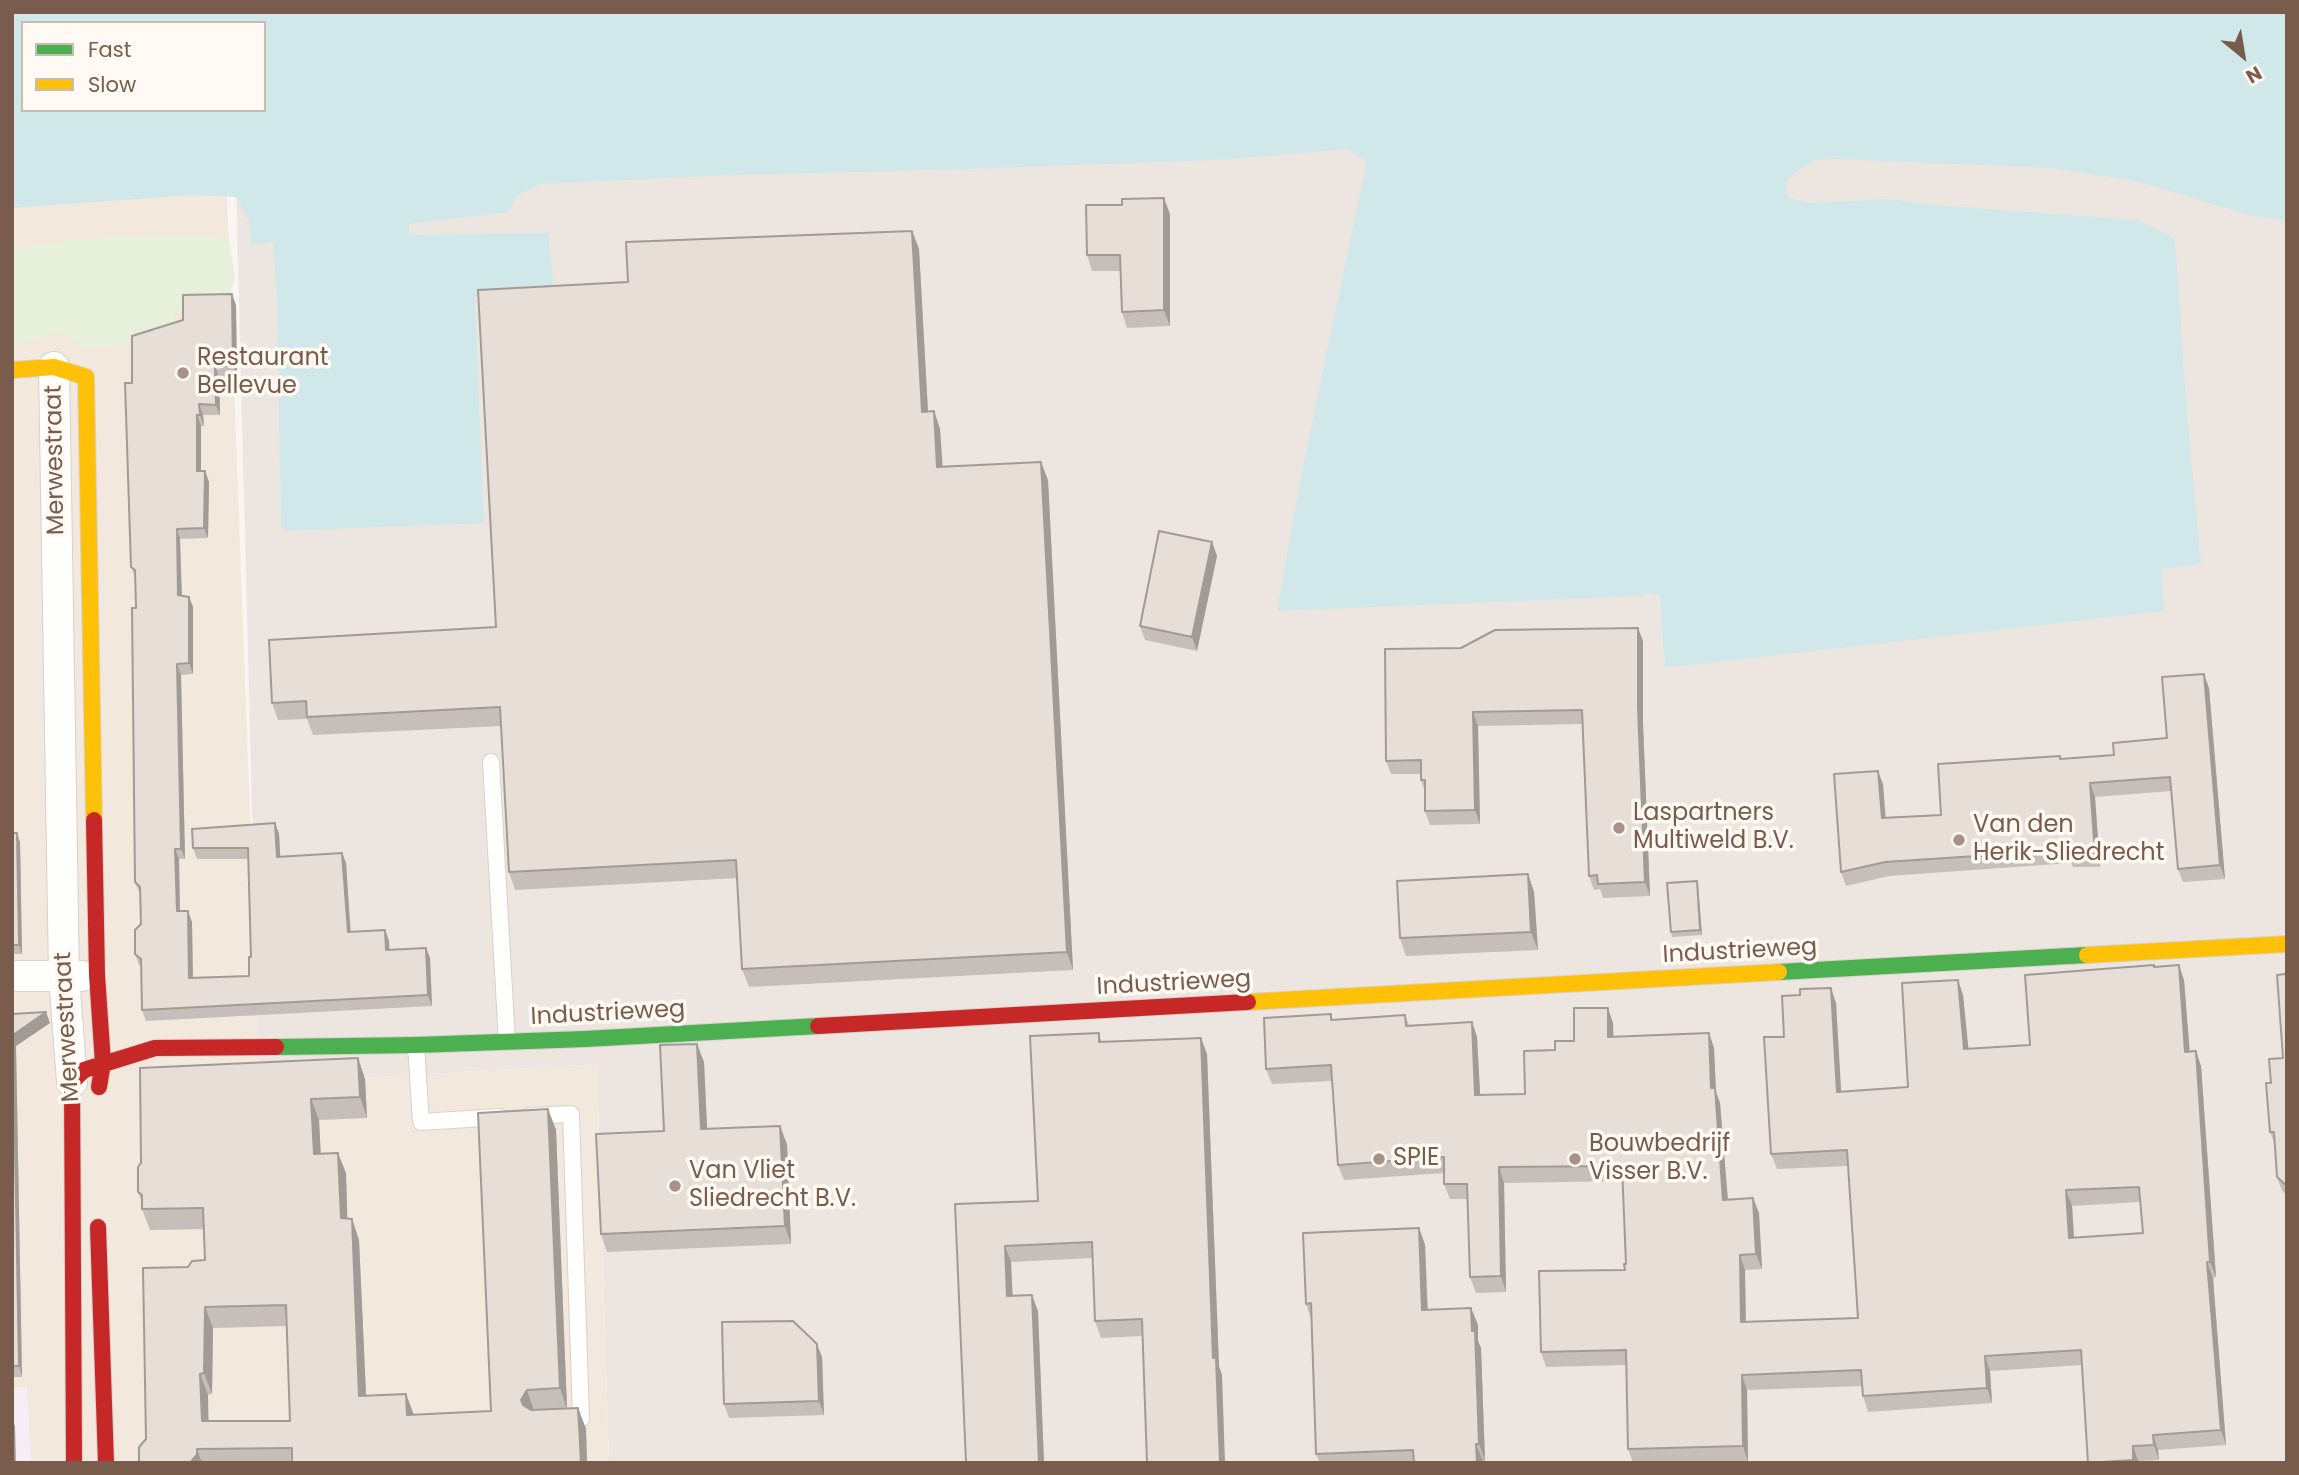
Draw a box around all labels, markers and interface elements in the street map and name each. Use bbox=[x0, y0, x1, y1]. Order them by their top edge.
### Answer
legend bbox=[21, 21, 266, 112]
north arrow bbox=[2208, 21, 2278, 91]
text: Fast bbox=[88, 35, 131, 64]
text: N bbox=[2241, 59, 2267, 90]
text: Slow bbox=[88, 70, 136, 99]
place label: Restaurant Bellevue bbox=[197, 345, 329, 401]
marker: Restaurant Bellevue bbox=[175, 365, 191, 381]
street label: Merwestraat bbox=[40, 385, 72, 535]
place label: Laspartners Multiweld B.V. bbox=[1633, 800, 1794, 856]
place label: Van den Herik-Sliedrecht bbox=[1973, 812, 2164, 868]
marker: Laspartners Multiweld B.V. bbox=[1611, 820, 1627, 836]
marker: Van den Herik-Sliedrecht bbox=[1951, 832, 1967, 848]
street label: Industrieweg bbox=[1662, 934, 1818, 970]
street label: Merwestraat bbox=[50, 951, 86, 1103]
street label: Industrieweg bbox=[1096, 966, 1252, 1002]
street label: Industrieweg bbox=[530, 996, 686, 1032]
place label: Bouwbedrijf Visser B.V. bbox=[1589, 1131, 1730, 1187]
place label: SPIE bbox=[1393, 1145, 1439, 1173]
marker: SPIE bbox=[1371, 1151, 1387, 1167]
marker: Bouwbedrijf Visser B.V. bbox=[1567, 1151, 1583, 1167]
place label: Van Vliet Sliedrecht B.V. bbox=[689, 1158, 856, 1214]
marker: Van Vliet Sliedrecht B.V. bbox=[667, 1178, 683, 1194]

